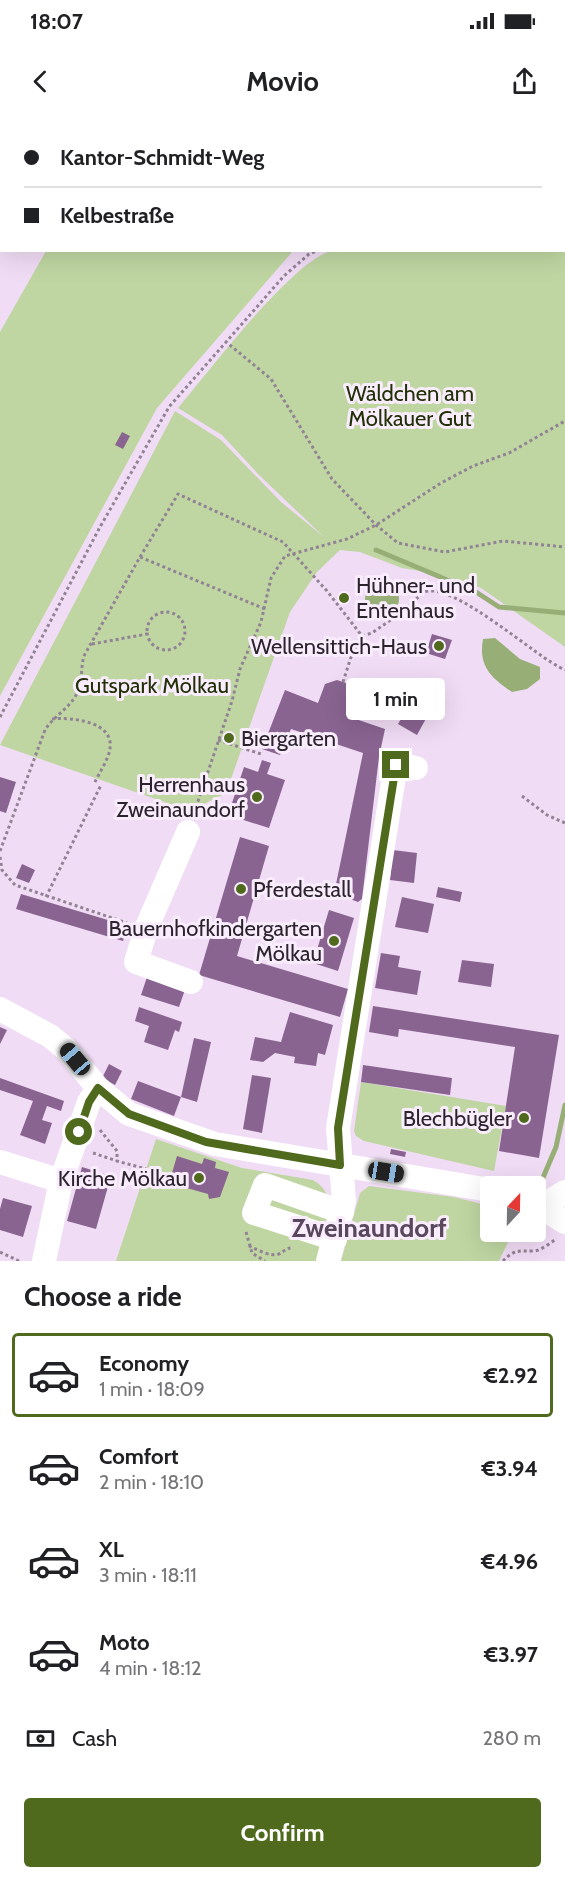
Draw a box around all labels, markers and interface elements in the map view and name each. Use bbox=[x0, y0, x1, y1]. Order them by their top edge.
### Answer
text: 18:07 bbox=[30, 8, 83, 35]
icon: back bbox=[24, 65, 57, 98]
text: Movio bbox=[246, 65, 319, 98]
icon: share bbox=[508, 65, 541, 98]
text: Kantor-Schmidt-Weg bbox=[60, 144, 264, 171]
text: Kelbestraße bbox=[60, 202, 174, 229]
park label: Wäldchen am Mölkauer Gut bbox=[346, 380, 474, 432]
place label: Hühner- und Entenhaus bbox=[356, 572, 475, 624]
marker: Hühner- und Entenhaus bbox=[337, 591, 351, 605]
place label: Wellensittich-Haus bbox=[251, 633, 427, 660]
marker: Wellensittich-Haus bbox=[432, 639, 446, 653]
park label: Gutspark Mölkau bbox=[75, 672, 229, 699]
callout: 1 min bbox=[346, 678, 446, 720]
text: 1 min bbox=[373, 687, 418, 711]
place label: Biergarten bbox=[241, 725, 336, 752]
marker: Biergarten bbox=[222, 731, 236, 745]
route end bbox=[382, 751, 409, 778]
place label: Herrenhaus Zweinaundorf bbox=[116, 771, 245, 823]
marker: Herrenhaus Zweinaundorf bbox=[250, 790, 264, 804]
place label: Pferdestall bbox=[253, 876, 352, 903]
marker: Pferdestall bbox=[234, 882, 248, 896]
place label: Bauernhofkindergarten Mölkau bbox=[109, 915, 322, 967]
marker: Bauernhofkindergarten Mölkau bbox=[327, 934, 341, 948]
car bbox=[57, 1039, 93, 1079]
place label: Blechbügler bbox=[403, 1105, 512, 1132]
marker: Blechbügler bbox=[517, 1111, 531, 1125]
route start bbox=[65, 1118, 92, 1145]
car bbox=[367, 1160, 405, 1184]
place label: Kirche Mölkau bbox=[58, 1165, 187, 1192]
marker: Kirche Mölkau bbox=[192, 1171, 206, 1185]
north arrow bbox=[480, 1176, 546, 1242]
map controls bbox=[480, 1176, 546, 1242]
district label: Zweinaundorf bbox=[291, 1212, 447, 1244]
text: Choose a ride bbox=[24, 1280, 182, 1313]
icon: car bbox=[27, 1348, 81, 1402]
text: Economy bbox=[99, 1350, 189, 1377]
text: €2.92 bbox=[484, 1362, 538, 1389]
text: 1 min · 18:09 bbox=[99, 1377, 205, 1401]
icon: car bbox=[27, 1441, 81, 1495]
text: Comfort bbox=[99, 1443, 178, 1470]
text: €3.94 bbox=[481, 1455, 538, 1482]
text: 2 min · 18:10 bbox=[99, 1470, 204, 1494]
icon: car bbox=[27, 1534, 81, 1588]
text: XL bbox=[99, 1536, 124, 1563]
text: €4.96 bbox=[481, 1548, 538, 1575]
text: 3 min · 18:11 bbox=[99, 1563, 197, 1587]
icon: car bbox=[27, 1627, 81, 1681]
text: Moto bbox=[99, 1629, 150, 1656]
text: €3.97 bbox=[484, 1641, 538, 1668]
text: 4 min · 18:12 bbox=[99, 1656, 202, 1680]
icon: cash bbox=[24, 1722, 57, 1755]
text: Cash bbox=[72, 1725, 117, 1752]
text: 280 m bbox=[482, 1726, 541, 1750]
button: Confirm bbox=[24, 1798, 541, 1867]

